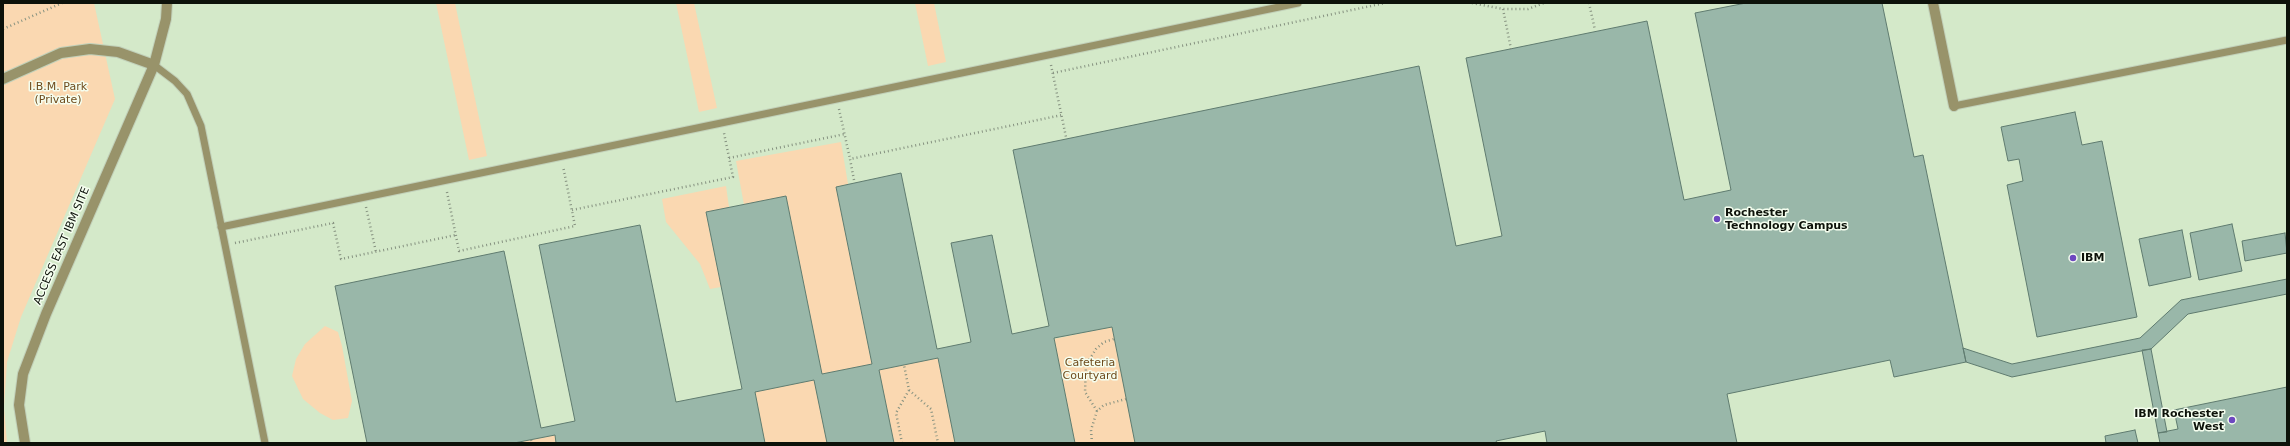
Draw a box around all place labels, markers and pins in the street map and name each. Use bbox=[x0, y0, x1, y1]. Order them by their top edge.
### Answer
place label: Rochester Technology Campus bbox=[1725, 206, 1848, 232]
marker: Rochester Technology Campus bbox=[1712, 214, 1722, 224]
place label: IBM bbox=[2081, 251, 2104, 265]
marker: IBM bbox=[2068, 253, 2078, 263]
place label: IBM Rochester West bbox=[2134, 407, 2224, 433]
marker: IBM Rochester West bbox=[2227, 415, 2237, 425]

